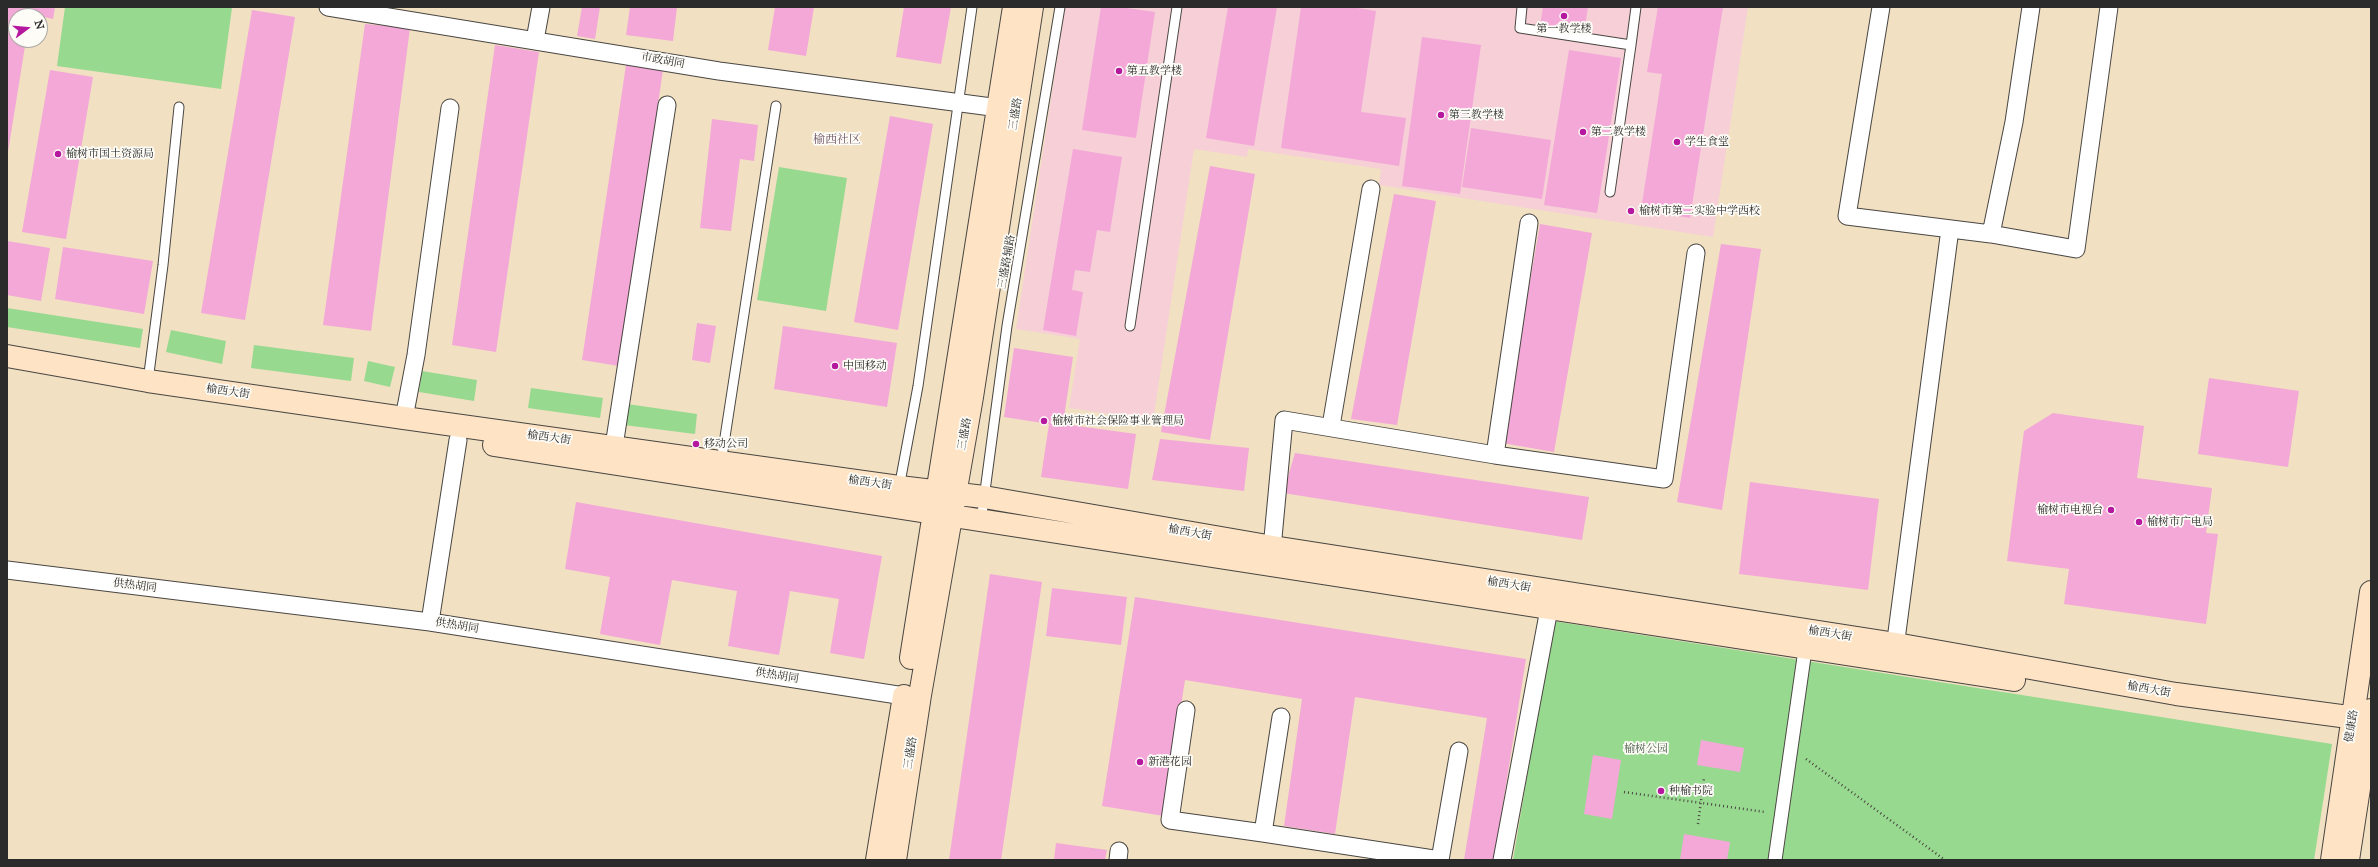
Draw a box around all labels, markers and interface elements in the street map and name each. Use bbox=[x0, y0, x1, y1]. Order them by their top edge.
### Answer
north arrow bbox=[8, 8, 48, 48]
marker: 第一教学楼 bbox=[1559, 11, 1569, 21]
text: N bbox=[32, 19, 47, 31]
place label: 第一教学楼 bbox=[1537, 22, 1591, 36]
street label: 市政胡同 bbox=[640, 51, 686, 71]
place label: 第五教学楼 bbox=[1127, 64, 1182, 78]
marker: 第五教学楼 bbox=[1114, 66, 1124, 76]
street label: 三盛路 bbox=[1007, 97, 1025, 131]
place label: 第三教学楼 bbox=[1449, 108, 1504, 122]
marker: 第三教学楼 bbox=[1436, 110, 1446, 120]
place label: 第二教学楼 bbox=[1591, 125, 1646, 139]
marker: 第二教学楼 bbox=[1578, 127, 1588, 137]
district label: 榆西社区 bbox=[813, 133, 861, 147]
place label: 学生食堂 bbox=[1685, 135, 1729, 149]
marker: 学生食堂 bbox=[1672, 137, 1682, 147]
place label: 榆树市国土资源局 bbox=[66, 147, 154, 161]
marker: 榆树市国土资源局 bbox=[53, 149, 63, 159]
place label: 榆树市第二实验中学西校 bbox=[1639, 204, 1760, 218]
marker: 榆树市第二实验中学西校 bbox=[1626, 206, 1636, 216]
street label: 三盛路辅路 bbox=[996, 234, 1018, 290]
place label: 中国移动 bbox=[843, 359, 887, 373]
marker: 中国移动 bbox=[830, 361, 840, 371]
street label: 榆西大街 bbox=[205, 382, 251, 402]
place label: 榆树市社会保险事业管理局 bbox=[1052, 414, 1184, 428]
marker: 榆树市社会保险事业管理局 bbox=[1039, 416, 1049, 426]
street label: 三盛路 bbox=[956, 417, 974, 451]
street label: 榆西大街 bbox=[526, 428, 572, 448]
place label: 移动公司 bbox=[704, 437, 748, 451]
marker: 移动公司 bbox=[691, 439, 701, 449]
street label: 榆西大街 bbox=[847, 473, 893, 493]
place label: 榆树市电视台 bbox=[2037, 503, 2103, 517]
marker: 榆树市电视台 bbox=[2106, 505, 2116, 515]
place label: 榆树市广电局 bbox=[2147, 515, 2213, 529]
marker: 榆树市广电局 bbox=[2134, 517, 2144, 527]
street label: 榆西大街 bbox=[1167, 523, 1213, 543]
street label: 榆西大街 bbox=[1486, 575, 1532, 595]
street label: 供热胡同 bbox=[112, 577, 158, 595]
street label: 供热胡同 bbox=[434, 616, 480, 636]
street label: 榆西大街 bbox=[1807, 624, 1853, 644]
street label: 供热胡同 bbox=[754, 666, 800, 686]
street label: 榆西大街 bbox=[2126, 680, 2172, 700]
street label: 健康路 bbox=[2343, 709, 2361, 743]
street label: 三盛路 bbox=[902, 736, 920, 770]
park label: 榆树公园 bbox=[1624, 742, 1668, 756]
place label: 新港花园 bbox=[1148, 755, 1192, 769]
marker: 新港花园 bbox=[1135, 757, 1145, 767]
place label: 种榆书院 bbox=[1669, 784, 1713, 798]
marker: 种榆书院 bbox=[1656, 786, 1666, 796]

